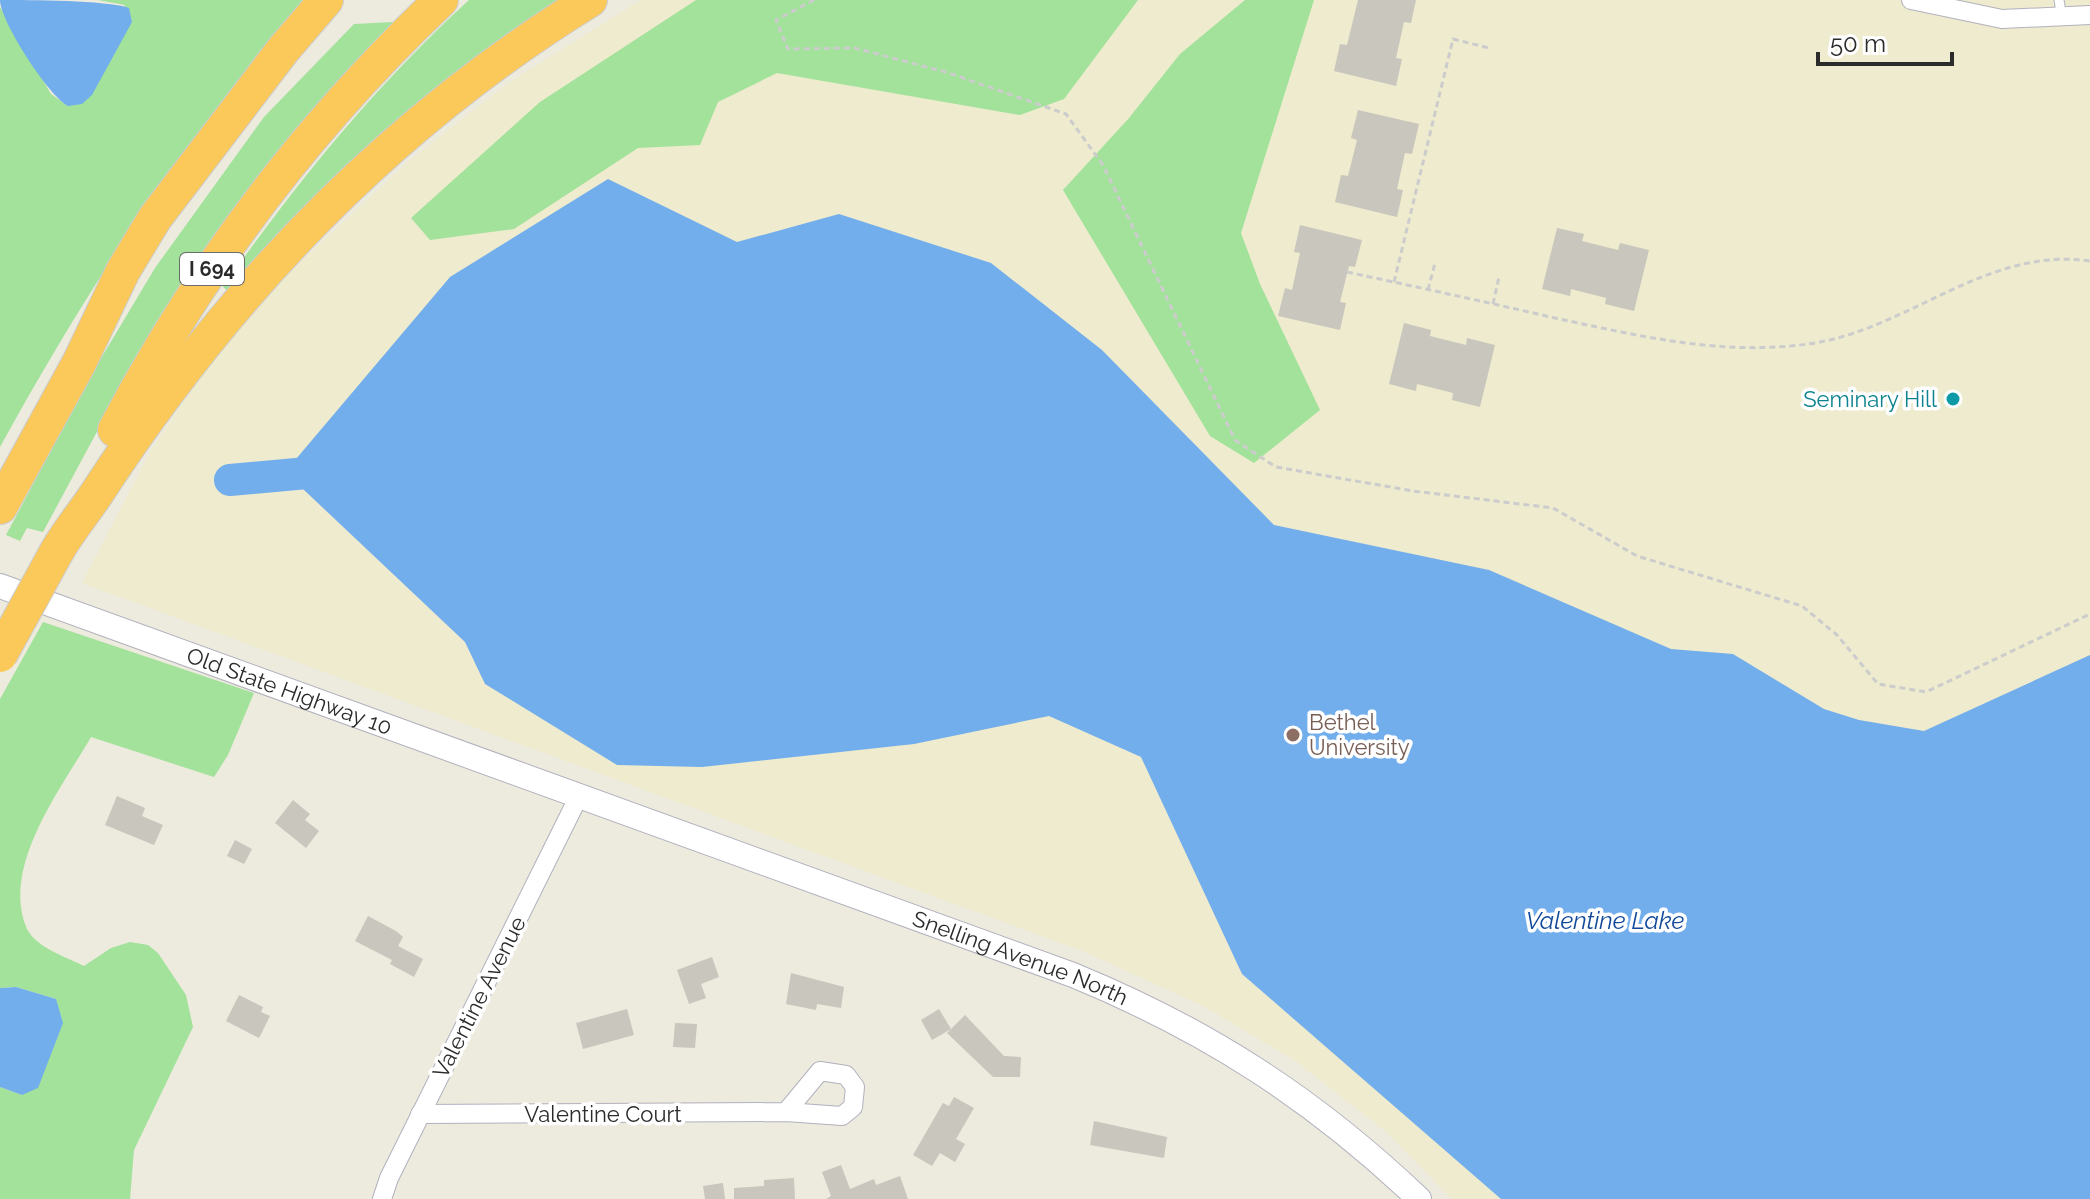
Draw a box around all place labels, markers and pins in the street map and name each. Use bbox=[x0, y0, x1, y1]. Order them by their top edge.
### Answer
place label: Seminary Hill bbox=[1803, 386, 1937, 412]
marker: Seminary Hill bbox=[1944, 390, 1962, 408]
place label: Bethel University bbox=[1309, 709, 1410, 760]
marker: Bethel University bbox=[1284, 726, 1302, 744]

